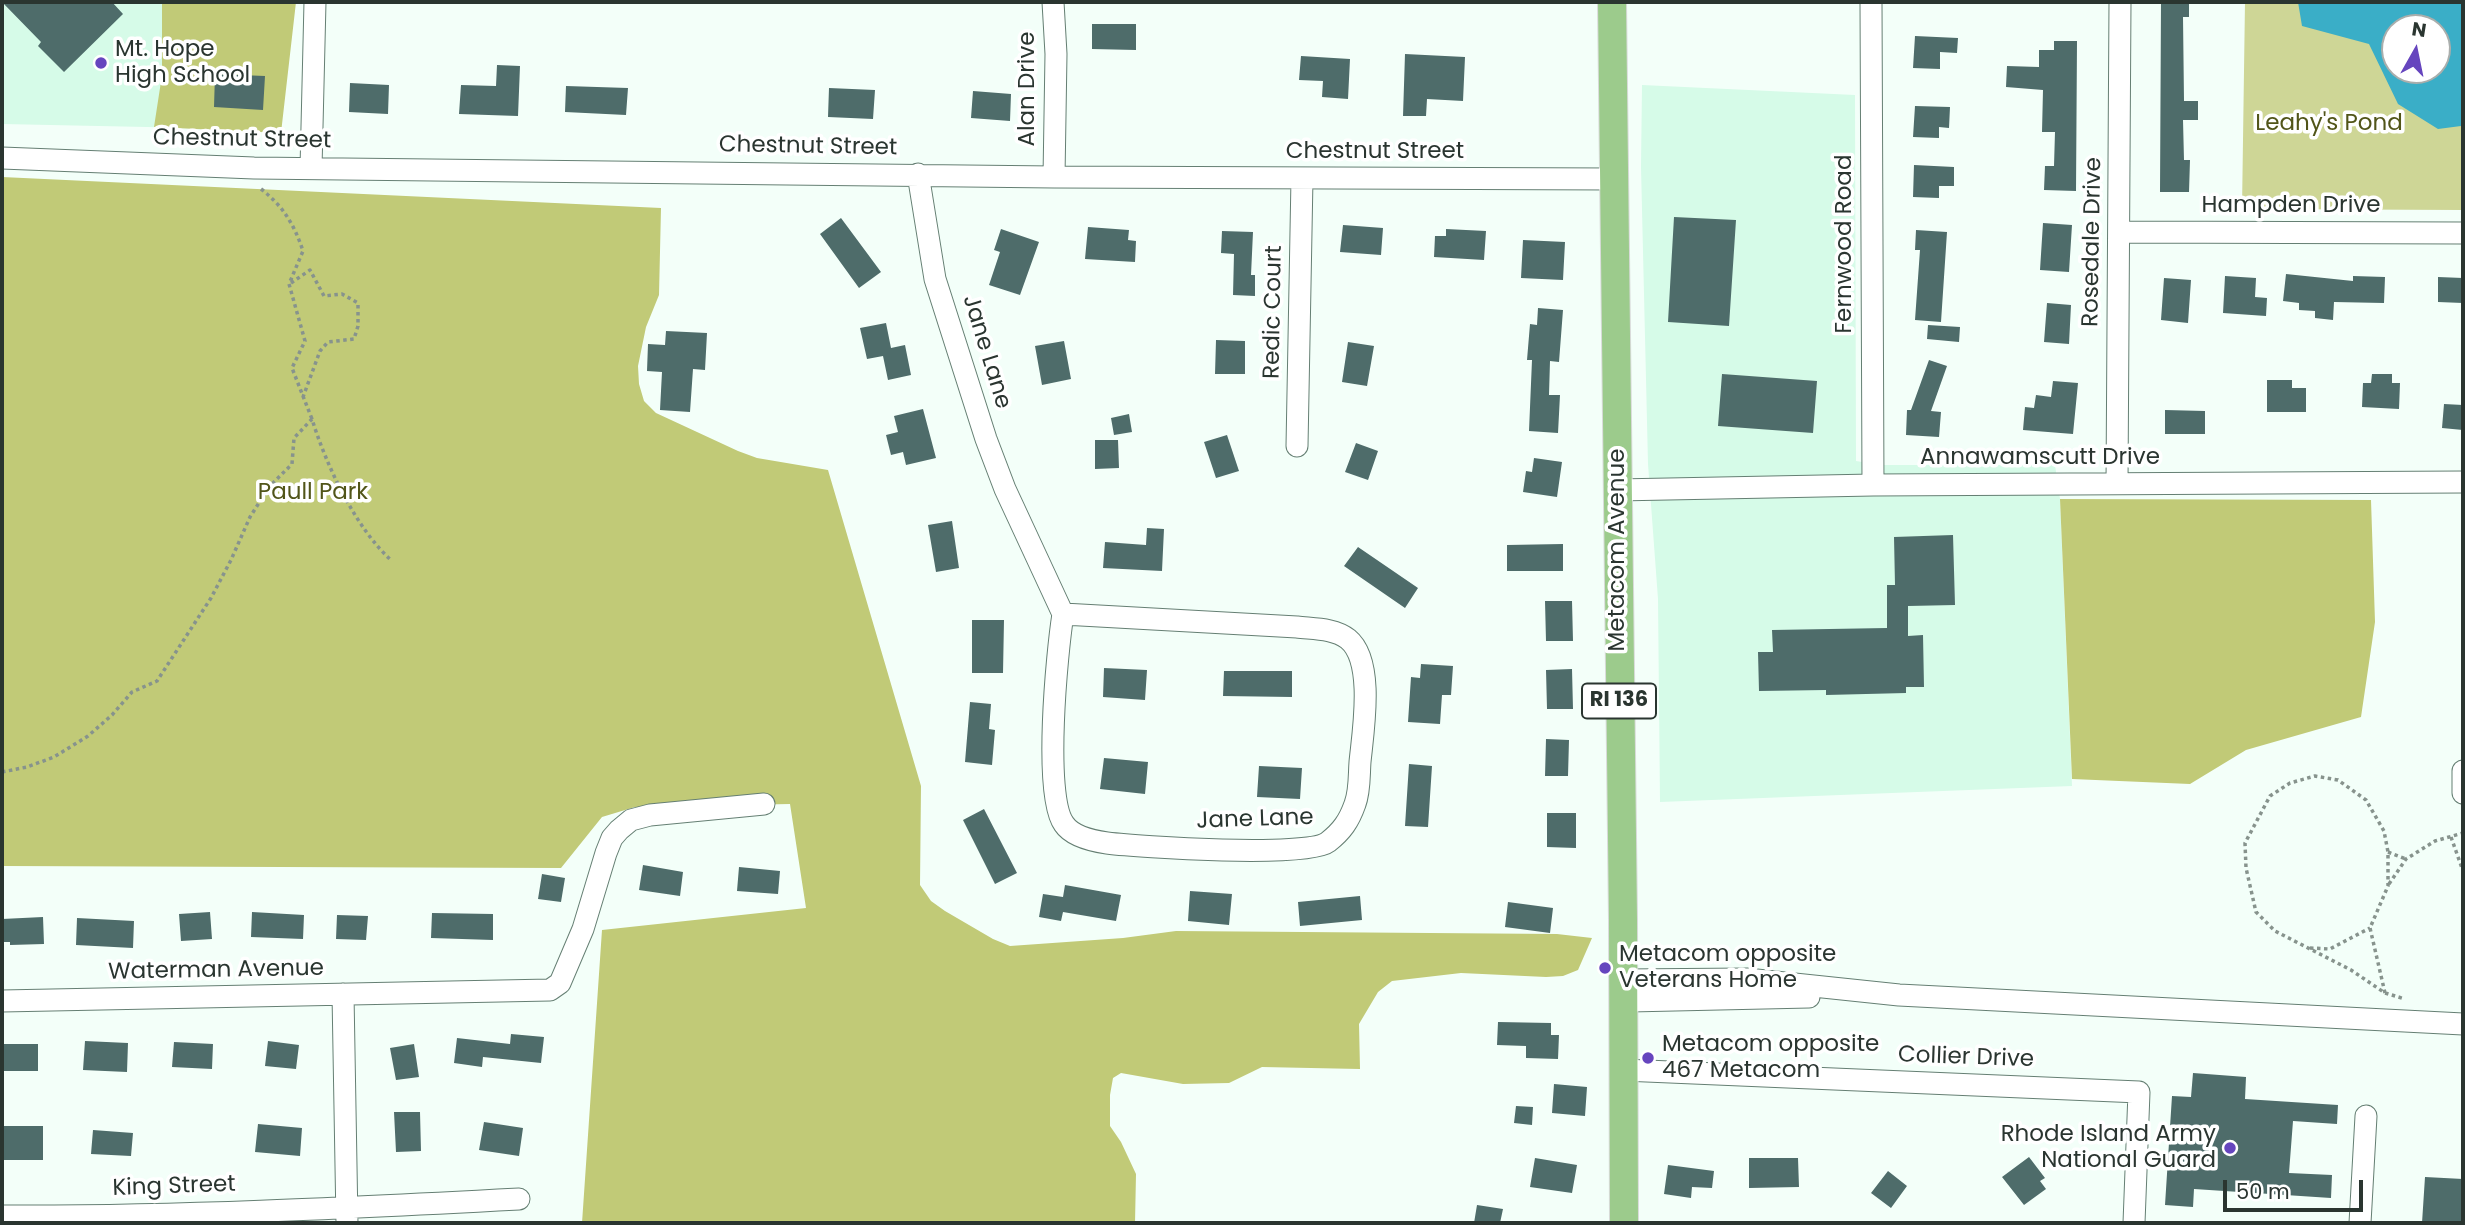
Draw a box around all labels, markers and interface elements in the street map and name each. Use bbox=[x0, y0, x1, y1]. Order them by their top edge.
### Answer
north arrow bbox=[2381, 14, 2451, 84]
text: N bbox=[2410, 15, 2428, 44]
street label: Alan Drive bbox=[1014, 31, 1042, 147]
place label: Mt. Hope High School bbox=[115, 36, 250, 90]
marker: Mt. Hope High School bbox=[93, 55, 109, 71]
park label: Leahy's Pond bbox=[2255, 110, 2403, 138]
street label: Chestnut Street bbox=[153, 125, 331, 155]
street label: Chestnut Street bbox=[719, 132, 897, 162]
street label: Chestnut Street bbox=[1286, 138, 1464, 166]
street label: Fernwood Road bbox=[1831, 155, 1859, 333]
street label: Rosedale Drive bbox=[2078, 157, 2108, 327]
street label: Hampden Drive bbox=[2201, 192, 2381, 220]
street label: Redic Court bbox=[1259, 245, 1289, 379]
street label: Jane Lane bbox=[956, 292, 1016, 412]
street label: Annawamscutt Drive bbox=[1920, 444, 2160, 472]
street label: Metacom Avenue bbox=[1604, 449, 1632, 651]
park label: Paull Park bbox=[258, 479, 368, 507]
road number: RI 136 bbox=[1582, 684, 1656, 718]
street label: Jane Lane bbox=[1196, 804, 1314, 836]
place label: Metacom opposite Veterans Home bbox=[1619, 941, 1836, 995]
street label: Waterman Avenue bbox=[108, 955, 324, 987]
marker: Metacom opposite Veterans Home bbox=[1597, 960, 1613, 976]
place label: Metacom opposite 467 Metacom bbox=[1662, 1031, 1879, 1085]
street label: Collier Drive bbox=[1898, 1042, 2034, 1074]
marker: Metacom opposite 467 Metacom bbox=[1640, 1050, 1656, 1066]
place label: Rhode Island Army National Guard bbox=[2001, 1121, 2216, 1175]
marker: Rhode Island Army National Guard bbox=[2222, 1140, 2238, 1156]
scale bar bbox=[2227, 1166, 2367, 1210]
street label: King Street bbox=[112, 1171, 236, 1203]
text: 50 m bbox=[2236, 1177, 2290, 1206]

